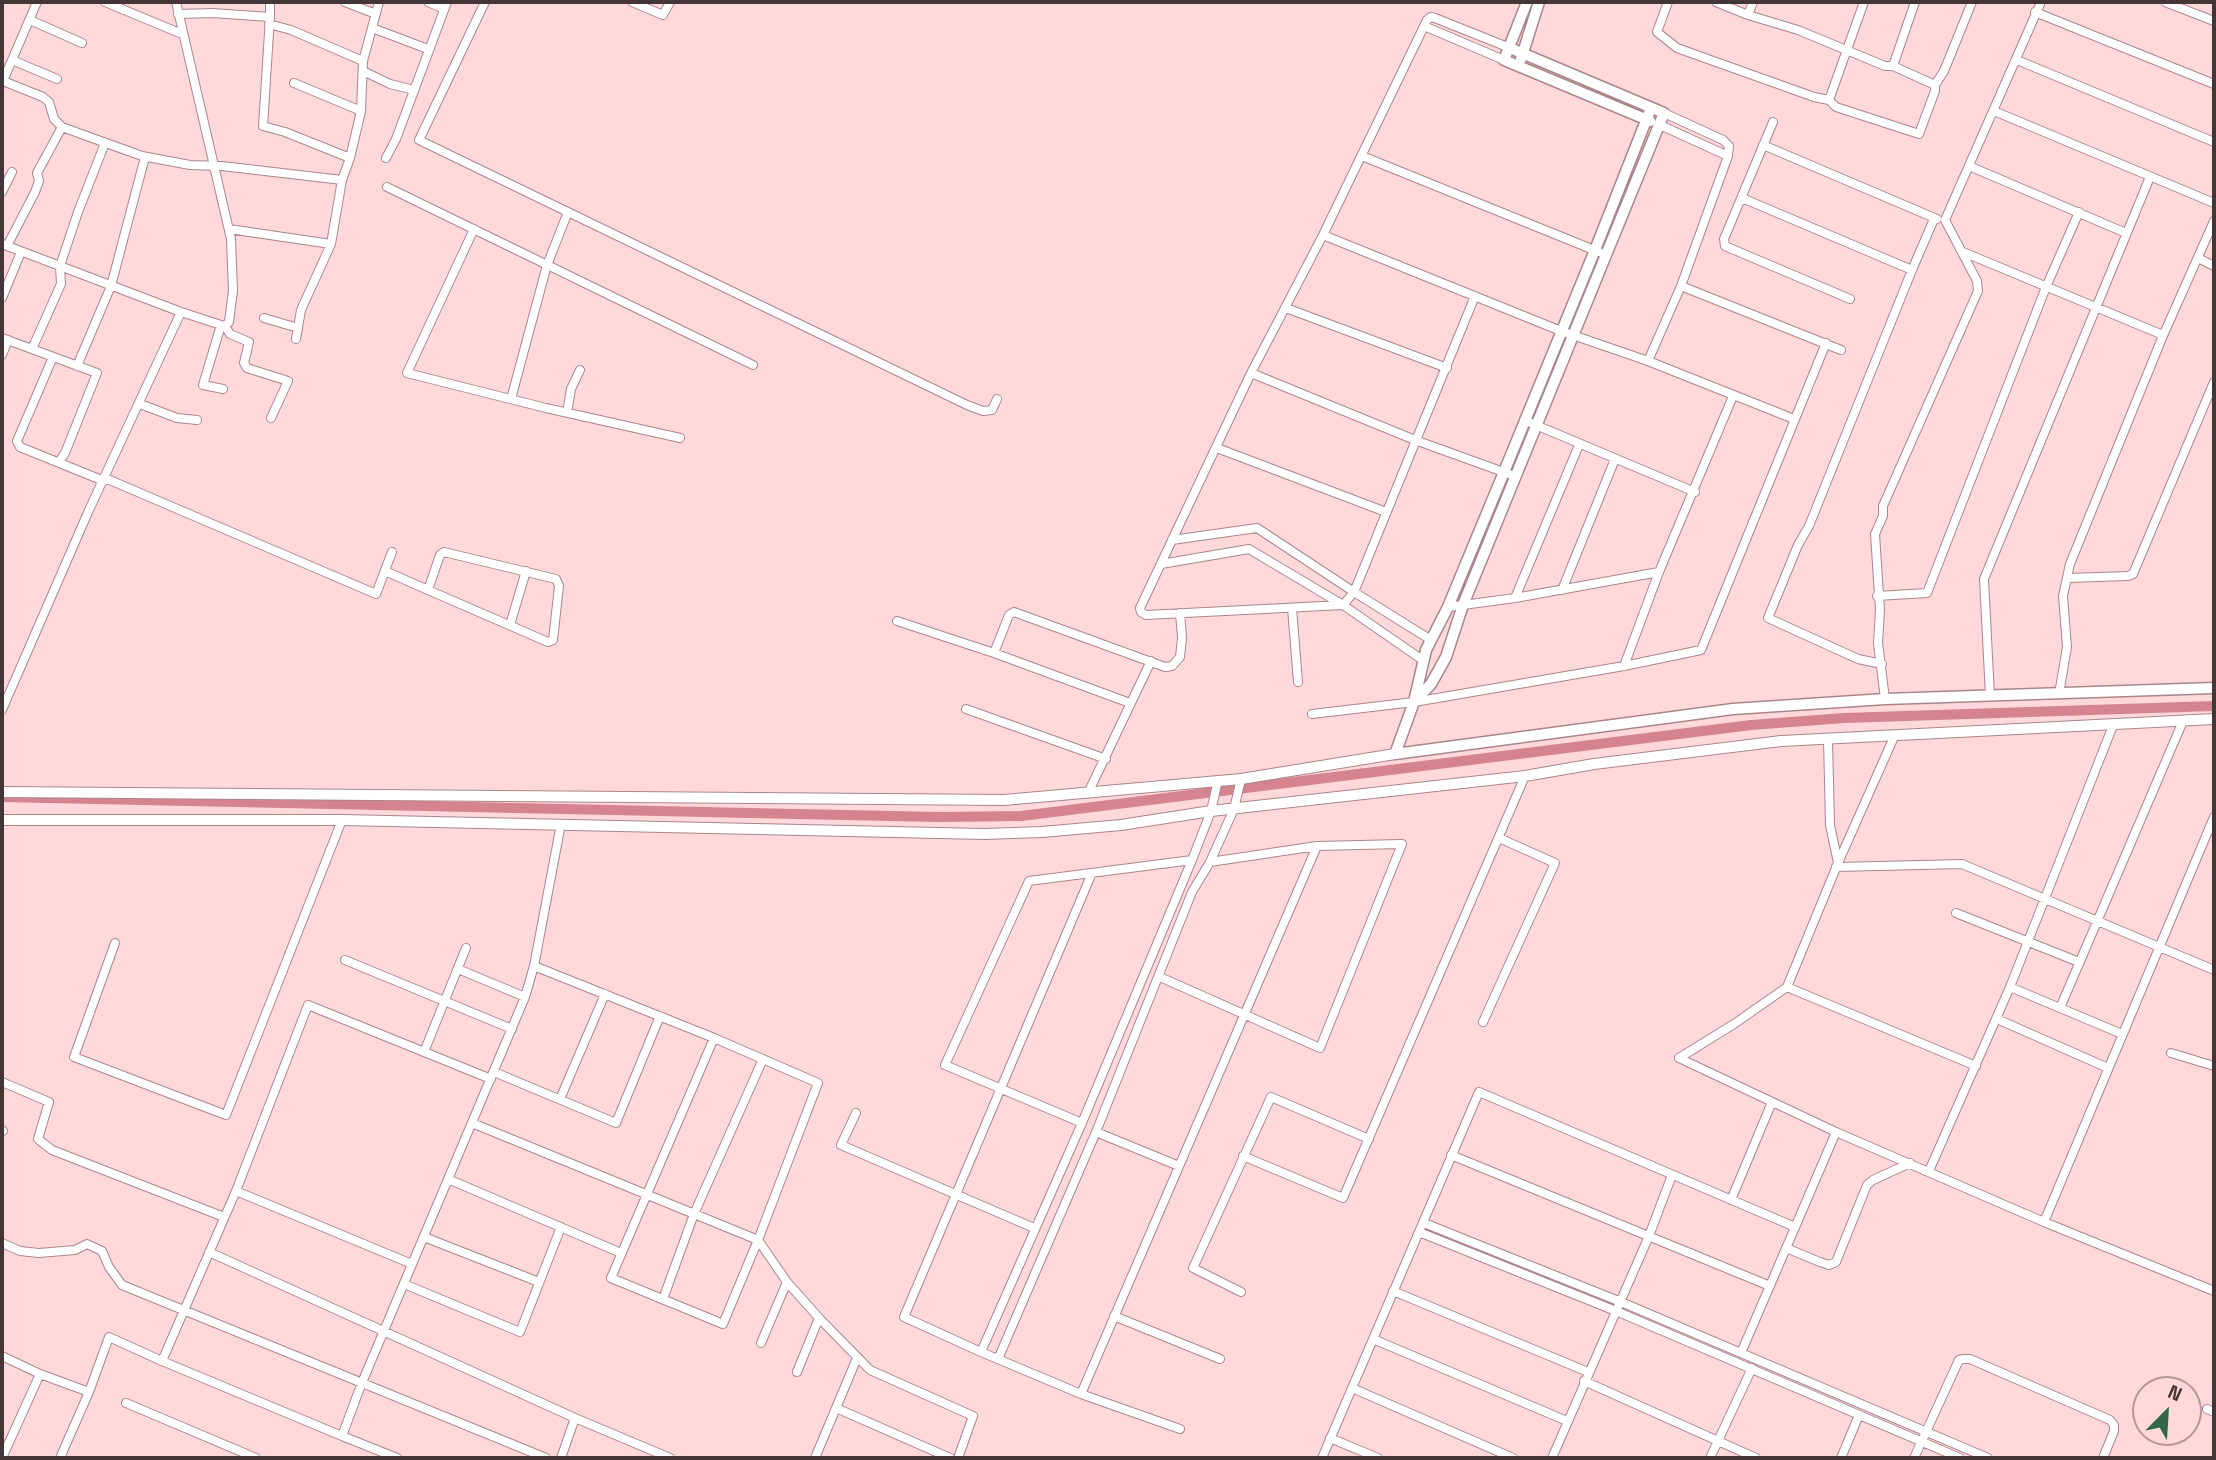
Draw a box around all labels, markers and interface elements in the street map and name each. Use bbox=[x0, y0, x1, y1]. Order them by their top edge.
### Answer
north arrow bbox=[2132, 1376, 2202, 1446]
text: N bbox=[2164, 1379, 2186, 1407]

